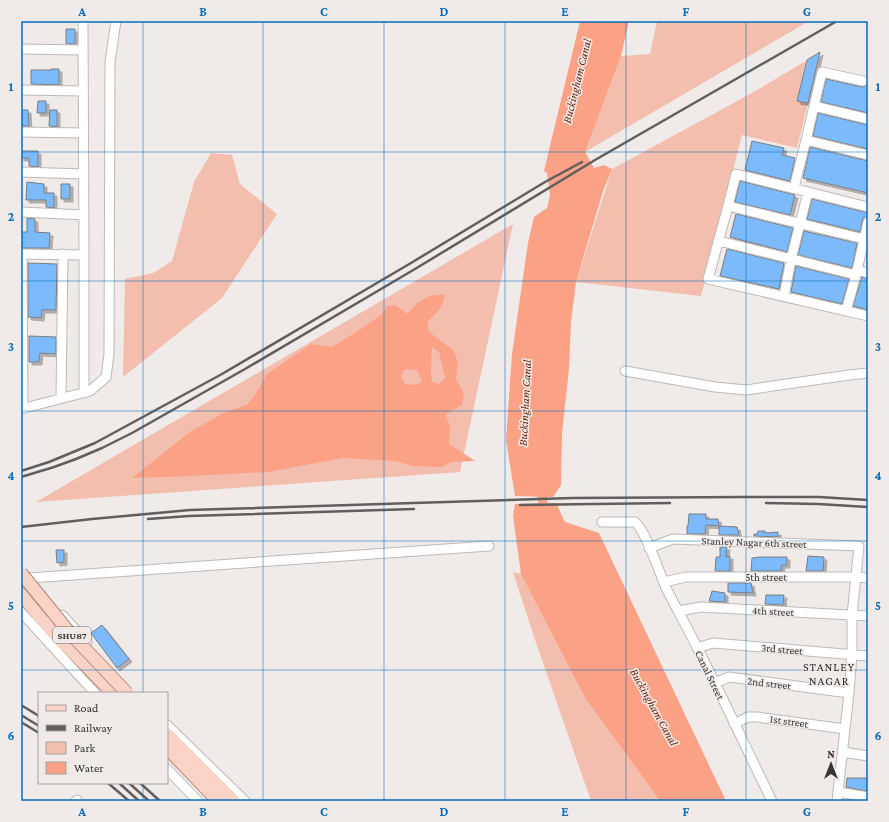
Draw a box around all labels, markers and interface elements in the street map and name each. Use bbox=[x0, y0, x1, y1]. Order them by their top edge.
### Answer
text: A bbox=[77, 4, 86, 19]
text: B bbox=[199, 4, 207, 19]
text: C bbox=[320, 4, 328, 19]
text: D bbox=[440, 4, 449, 19]
text: E bbox=[561, 4, 569, 19]
text: F bbox=[683, 4, 690, 19]
text: G bbox=[803, 4, 811, 19]
water label: Buckingham Canal bbox=[560, 36, 595, 125]
text: 1 bbox=[9, 79, 14, 94]
text: 1 bbox=[876, 79, 881, 94]
text: 2 bbox=[8, 209, 15, 224]
text: 2 bbox=[875, 209, 882, 224]
text: 3 bbox=[8, 339, 14, 354]
text: 3 bbox=[875, 339, 881, 354]
water label: Buckingham Canal bbox=[516, 358, 534, 447]
text: 4 bbox=[7, 468, 15, 483]
text: 4 bbox=[874, 468, 882, 483]
street label: Stanley Nagar 6th street bbox=[701, 534, 807, 551]
street label: 5th street bbox=[745, 571, 787, 583]
text: 5 bbox=[8, 598, 14, 613]
text: 5 bbox=[875, 598, 881, 613]
street label: 4th street bbox=[752, 604, 795, 618]
road number: SHU87 bbox=[53, 627, 91, 643]
street label: 3rd street bbox=[761, 641, 804, 657]
street label: Canal Street bbox=[693, 648, 727, 702]
district label: STANLEY NAGAR bbox=[803, 660, 855, 688]
water label: Buckingham Canal bbox=[627, 666, 682, 749]
street label: 2nd street bbox=[746, 674, 792, 692]
legend bbox=[38, 692, 168, 784]
text: Road bbox=[74, 701, 99, 715]
street label: 1st street bbox=[769, 712, 809, 730]
text: Railway bbox=[74, 721, 113, 735]
text: 6 bbox=[7, 728, 15, 743]
text: 6 bbox=[874, 728, 882, 743]
text: Park bbox=[74, 741, 96, 755]
north arrow bbox=[811, 744, 851, 784]
text: N bbox=[827, 748, 835, 760]
text: Water bbox=[74, 761, 104, 775]
text: A bbox=[77, 804, 86, 819]
text: B bbox=[199, 804, 207, 819]
text: C bbox=[320, 804, 328, 819]
text: D bbox=[440, 804, 449, 819]
text: E bbox=[561, 804, 569, 819]
text: F bbox=[683, 804, 690, 819]
text: G bbox=[803, 804, 811, 819]

